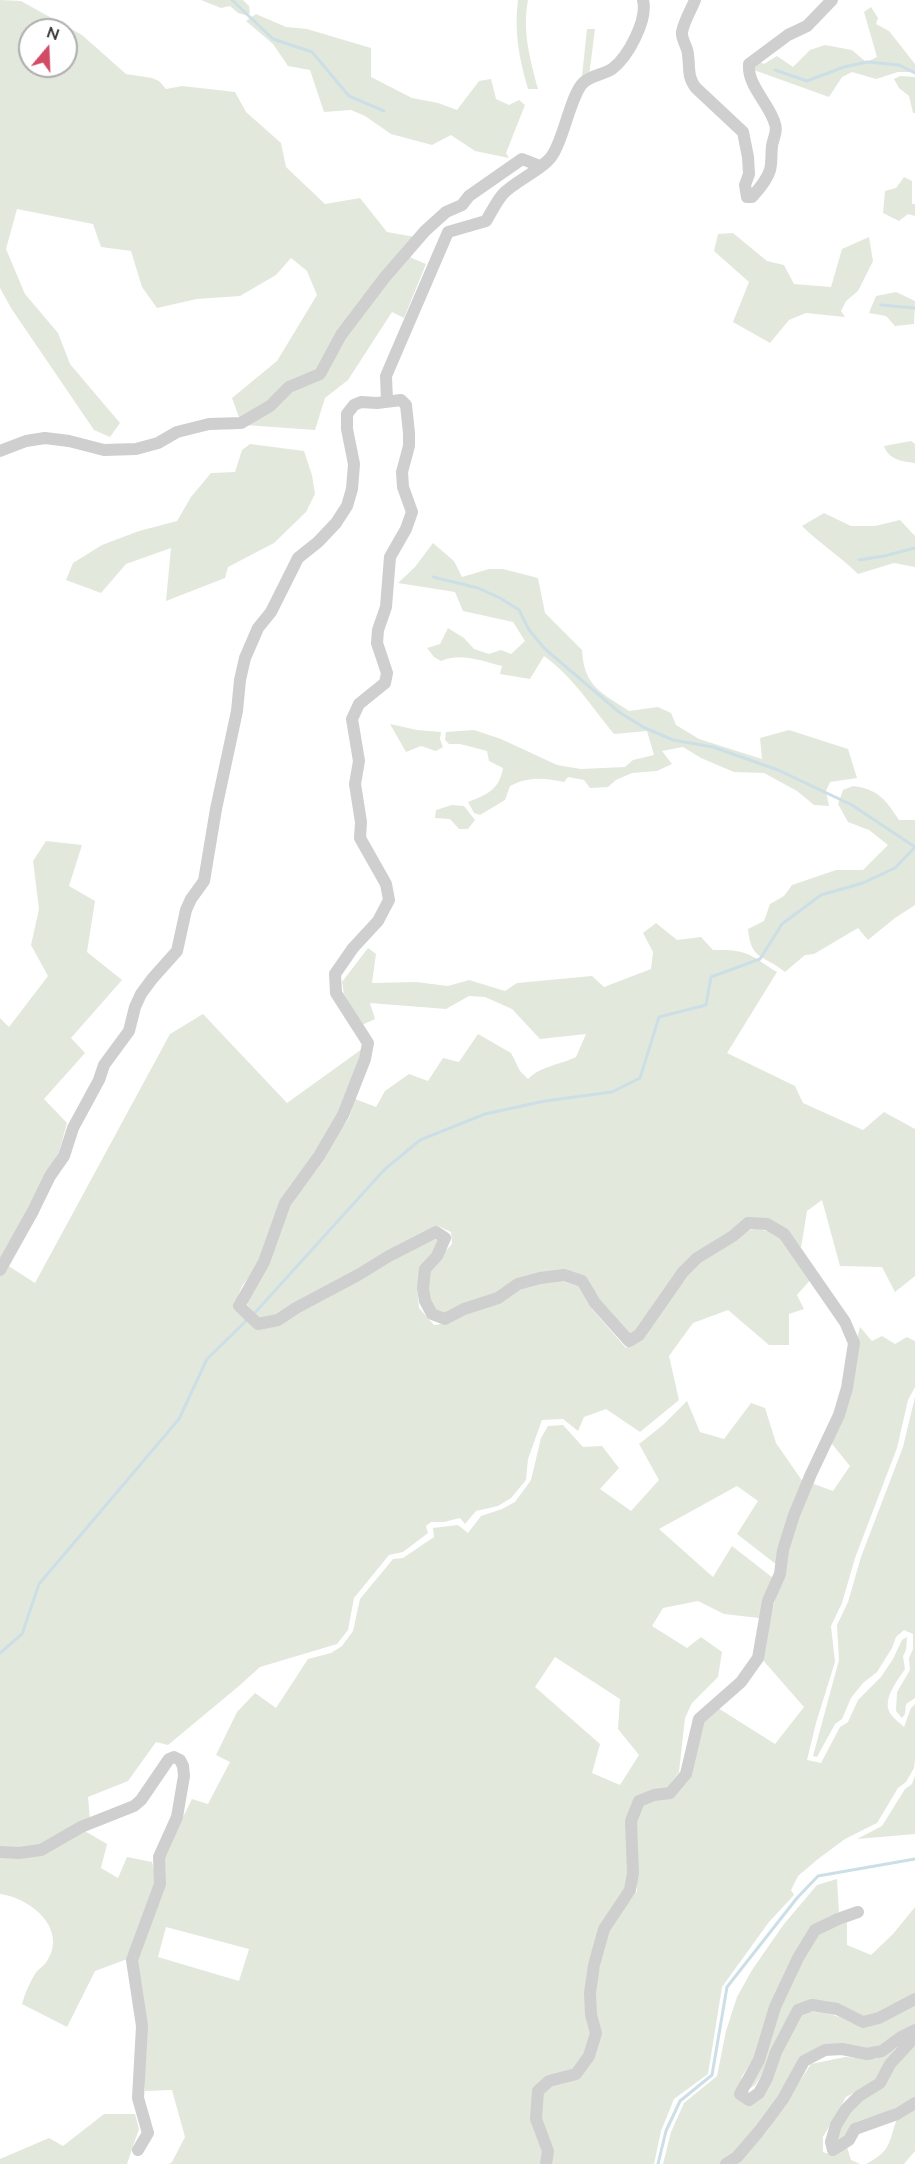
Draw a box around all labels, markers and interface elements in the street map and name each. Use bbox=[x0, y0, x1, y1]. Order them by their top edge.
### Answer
north arrow bbox=[18, 18, 78, 78]
text: N bbox=[44, 21, 62, 44]

